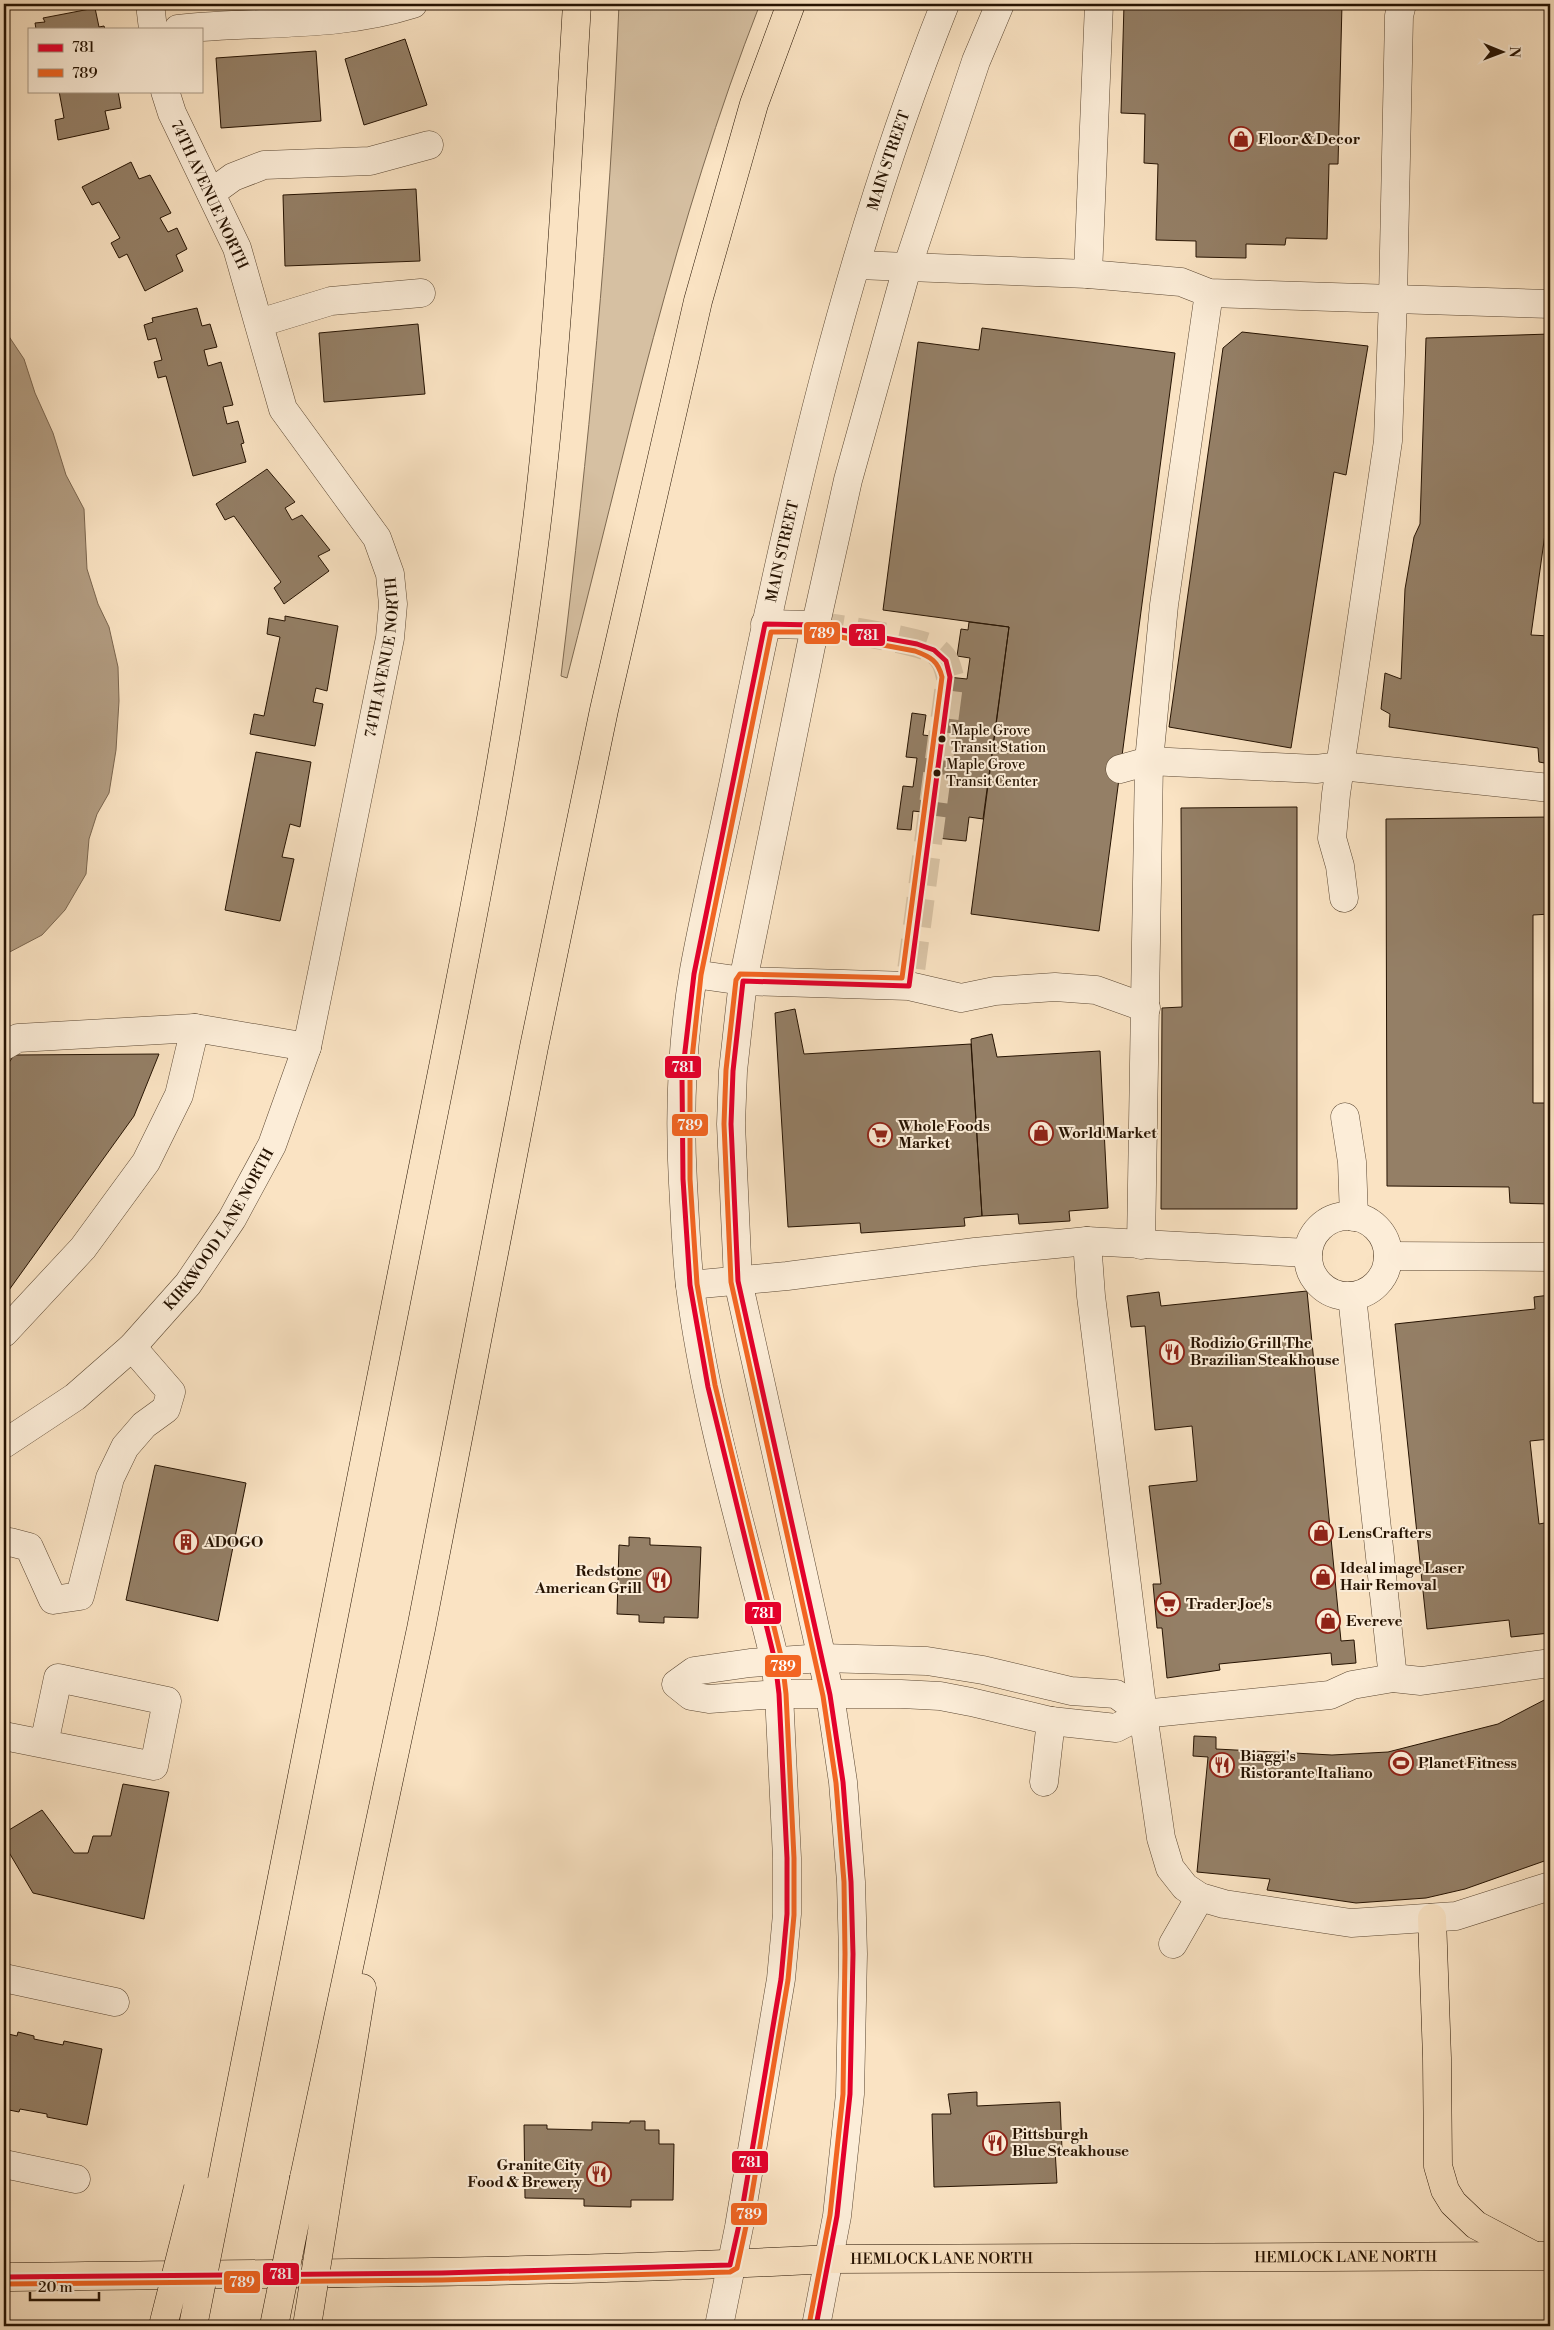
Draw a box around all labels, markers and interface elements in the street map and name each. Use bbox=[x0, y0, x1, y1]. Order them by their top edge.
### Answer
legend bbox=[28, 28, 202, 92]
north arrow bbox=[1476, 28, 1526, 78]
text: 781 bbox=[72, 38, 95, 57]
text: N bbox=[1505, 47, 1523, 58]
text: 789 bbox=[72, 64, 98, 83]
street label: MAIN STREET bbox=[863, 108, 914, 213]
street label: 74TH AVENUE NORTH bbox=[166, 117, 252, 273]
shop icon: Floor & Decor bbox=[1228, 126, 1254, 152]
place label: Floor & Decor bbox=[1258, 130, 1361, 149]
street label: MAIN STREET bbox=[762, 498, 803, 604]
street label: 74TH AVENUE NORTH bbox=[361, 576, 403, 739]
line badge: 789 bbox=[803, 621, 841, 645]
line badge: 781 bbox=[848, 623, 886, 647]
text: 789 bbox=[809, 625, 835, 643]
text: 781 bbox=[855, 627, 879, 645]
place label: Maple Grove Transit Station bbox=[951, 722, 1047, 757]
marker: Maple Grove Transit Station bbox=[937, 734, 947, 744]
place label: Maple Grove Transit Center bbox=[946, 756, 1038, 791]
marker: Maple Grove Transit Center bbox=[932, 768, 942, 778]
line badge: 781 bbox=[664, 1055, 702, 1079]
text: 781 bbox=[671, 1059, 695, 1077]
line badge: 789 bbox=[671, 1113, 709, 1137]
text: 789 bbox=[677, 1117, 703, 1135]
place label: Whole Foods Market bbox=[897, 1117, 990, 1153]
shop icon: World Market bbox=[1028, 1120, 1054, 1146]
supermarket icon: Whole Foods Market bbox=[867, 1122, 893, 1148]
place label: World Market bbox=[1057, 1124, 1157, 1143]
street label: KIRKWOOD LANE NORTH bbox=[160, 1145, 278, 1314]
place label: Rodizio Grill The Brazilian Steakhouse bbox=[1190, 1334, 1340, 1370]
restaurant icon: Rodizio Grill The Brazilian Steakhouse bbox=[1159, 1339, 1185, 1365]
shop icon: LensCrafters bbox=[1308, 1520, 1334, 1546]
place label: LensCrafters bbox=[1338, 1524, 1431, 1543]
building icon: ADOGO bbox=[173, 1529, 199, 1555]
place label: ADOGO bbox=[203, 1533, 263, 1552]
place label: Ideal image Laser Hair Removal bbox=[1340, 1559, 1465, 1595]
place label: Redstone American Grill bbox=[534, 1562, 642, 1598]
shop icon: Ideal image Laser Hair Removal bbox=[1310, 1564, 1336, 1590]
restaurant icon: Redstone American Grill bbox=[646, 1567, 672, 1593]
supermarket icon: Trader Joe's bbox=[1155, 1591, 1181, 1617]
place label: Trader Joe's bbox=[1186, 1595, 1272, 1614]
line badge: 781 bbox=[744, 1601, 782, 1625]
text: 781 bbox=[751, 1605, 775, 1623]
shop icon: Evereve bbox=[1315, 1608, 1341, 1634]
place label: Evereve bbox=[1346, 1612, 1402, 1631]
line badge: 789 bbox=[764, 1654, 802, 1678]
text: 789 bbox=[770, 1658, 796, 1676]
place label: Biaggi's Ristorante Italiano bbox=[1240, 1747, 1373, 1783]
sports icon: Planet Fitness bbox=[1388, 1750, 1414, 1776]
restaurant icon: Biaggi's Ristorante Italiano bbox=[1209, 1752, 1235, 1778]
place label: Planet Fitness bbox=[1418, 1754, 1517, 1773]
place label: Pittsburgh Blue Steakhouse bbox=[1012, 2125, 1129, 2161]
restaurant icon: Pittsburgh Blue Steakhouse bbox=[982, 2130, 1008, 2156]
line badge: 781 bbox=[731, 2150, 769, 2174]
text: 781 bbox=[738, 2154, 762, 2172]
place label: Granite City Food & Brewery bbox=[468, 2156, 582, 2192]
restaurant icon: Granite City Food & Brewery bbox=[586, 2161, 612, 2187]
line badge: 789 bbox=[730, 2202, 768, 2226]
text: 789 bbox=[736, 2206, 762, 2224]
street label: HEMLOCK LANE NORTH bbox=[1254, 2247, 1437, 2267]
street label: HEMLOCK LANE NORTH bbox=[850, 2249, 1033, 2268]
line badge: 781 bbox=[262, 2262, 300, 2286]
text: 781 bbox=[269, 2266, 293, 2284]
scale bar bbox=[30, 2270, 99, 2302]
line badge: 789 bbox=[223, 2270, 261, 2294]
text: 789 bbox=[229, 2274, 255, 2292]
text: 20 m bbox=[38, 2278, 73, 2297]

